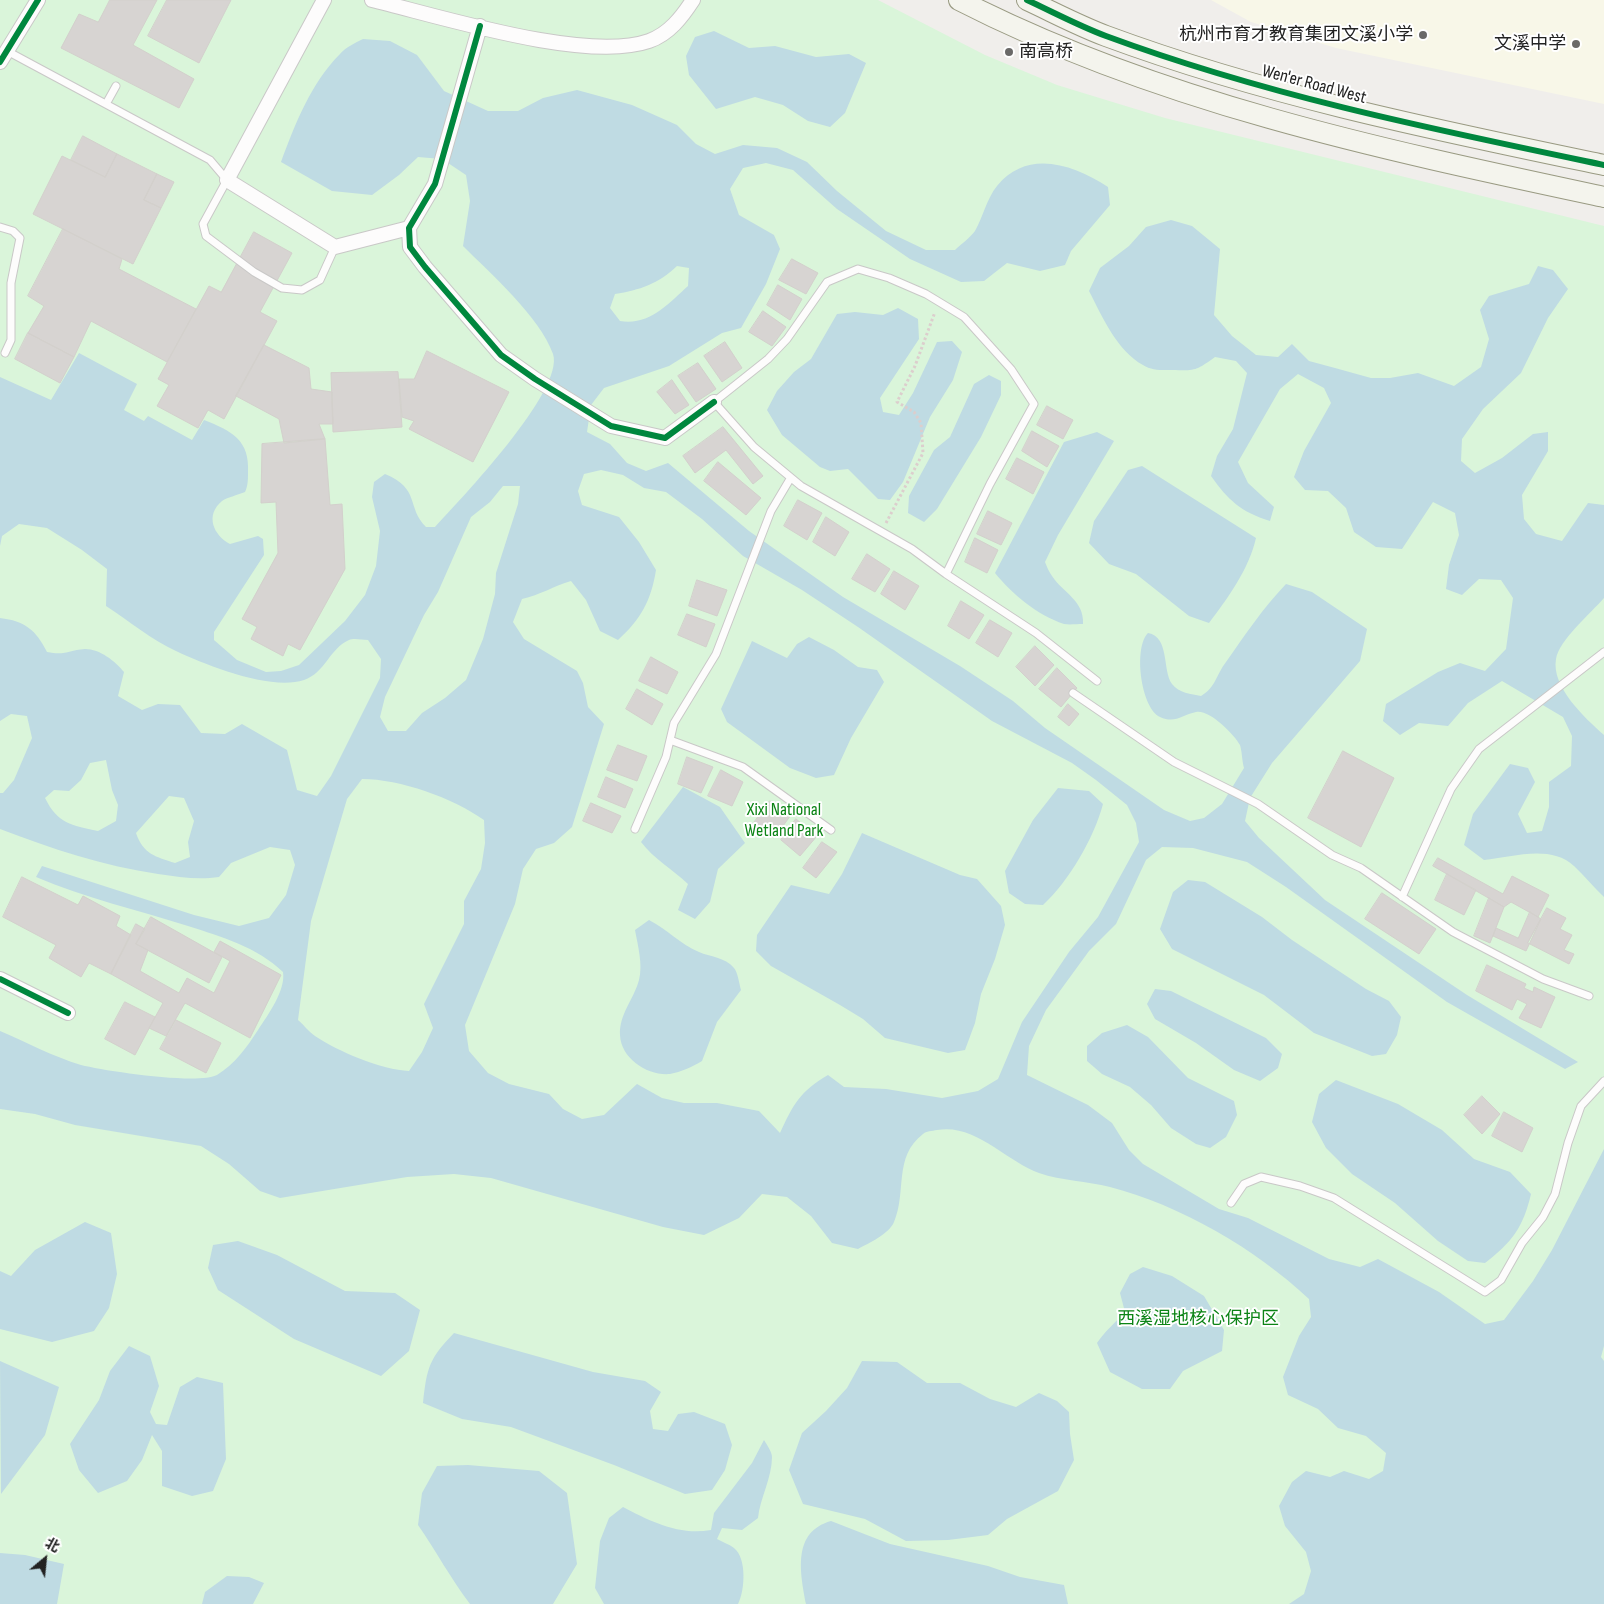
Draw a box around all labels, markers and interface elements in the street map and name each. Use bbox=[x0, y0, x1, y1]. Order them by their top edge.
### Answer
place label: 杭州市育才教育集团文溪小学 bbox=[1179, 24, 1413, 46]
marker: 杭州市育才教育集团文溪小学 bbox=[1417, 29, 1429, 41]
place label: 文溪中学 bbox=[1494, 33, 1566, 55]
marker: 文溪中学 bbox=[1570, 38, 1582, 50]
place label: 南高桥 bbox=[1019, 41, 1073, 63]
marker: 南高桥 bbox=[1003, 46, 1015, 58]
street label: Wen'er Road West bbox=[1259, 61, 1369, 109]
park label: Xixi National Wetland Park bbox=[745, 799, 823, 842]
park label: 西溪湿地核心保护区 bbox=[1117, 1308, 1279, 1330]
north arrow bbox=[20, 1534, 70, 1584]
text: 北 bbox=[42, 1535, 62, 1556]

